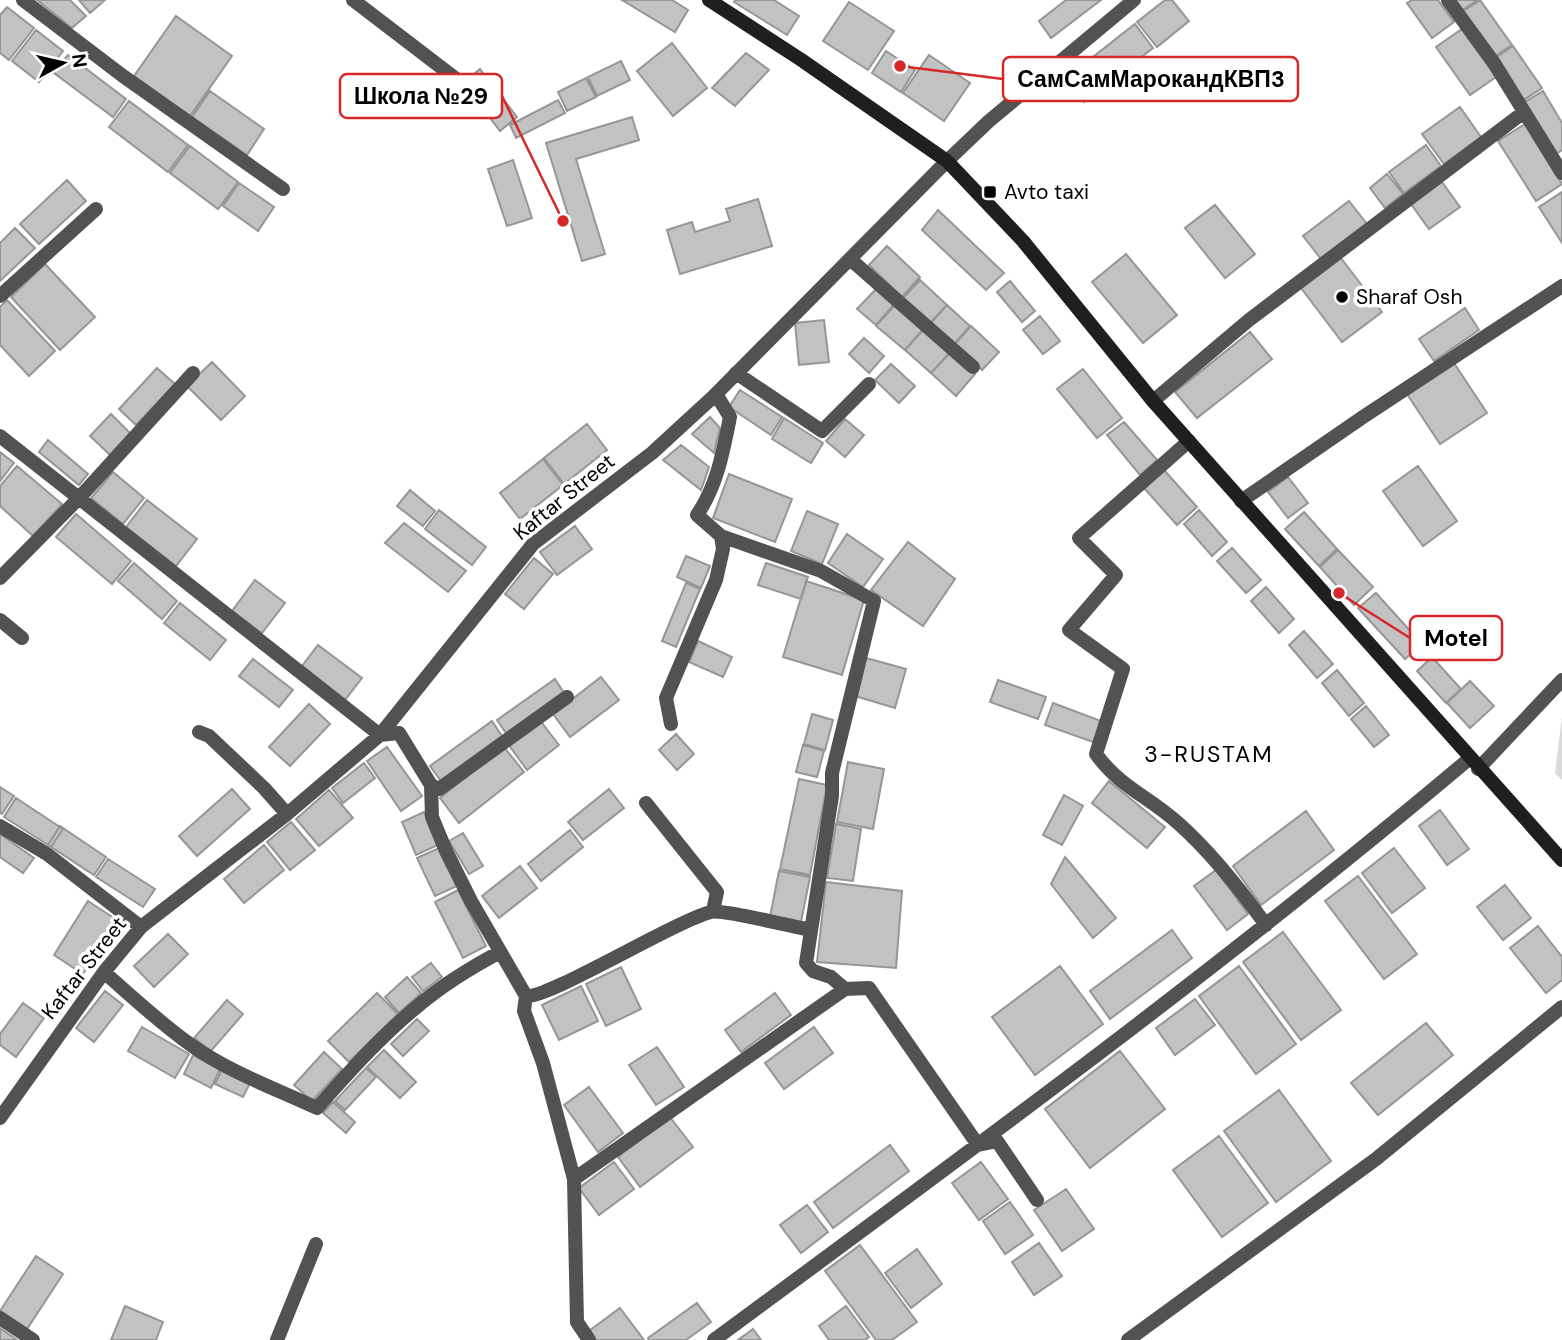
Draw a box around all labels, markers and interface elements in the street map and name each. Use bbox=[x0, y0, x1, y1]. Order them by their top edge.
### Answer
north arrow bbox=[28, 28, 98, 98]
text: N bbox=[66, 52, 93, 69]
callout: СамСамМарокандКВП3 bbox=[1003, 57, 1298, 101]
text: СамСамМарокандКВП3 bbox=[1017, 64, 1285, 94]
callout: Школа №29 bbox=[340, 74, 502, 118]
text: Школа №29 bbox=[354, 81, 488, 111]
place label: Avto taxi bbox=[1004, 178, 1089, 206]
marker: Avto taxi bbox=[982, 184, 998, 200]
place label: Sharaf Osh bbox=[1356, 283, 1462, 311]
marker: Sharaf Osh bbox=[1334, 289, 1350, 305]
street label: Kaftar Street bbox=[507, 447, 621, 547]
callout: Motel bbox=[1410, 616, 1502, 660]
text: Motel bbox=[1424, 623, 1488, 653]
district label: 3-RUSTAM bbox=[1144, 739, 1274, 769]
street label: Kaftar Street bbox=[35, 911, 133, 1025]

